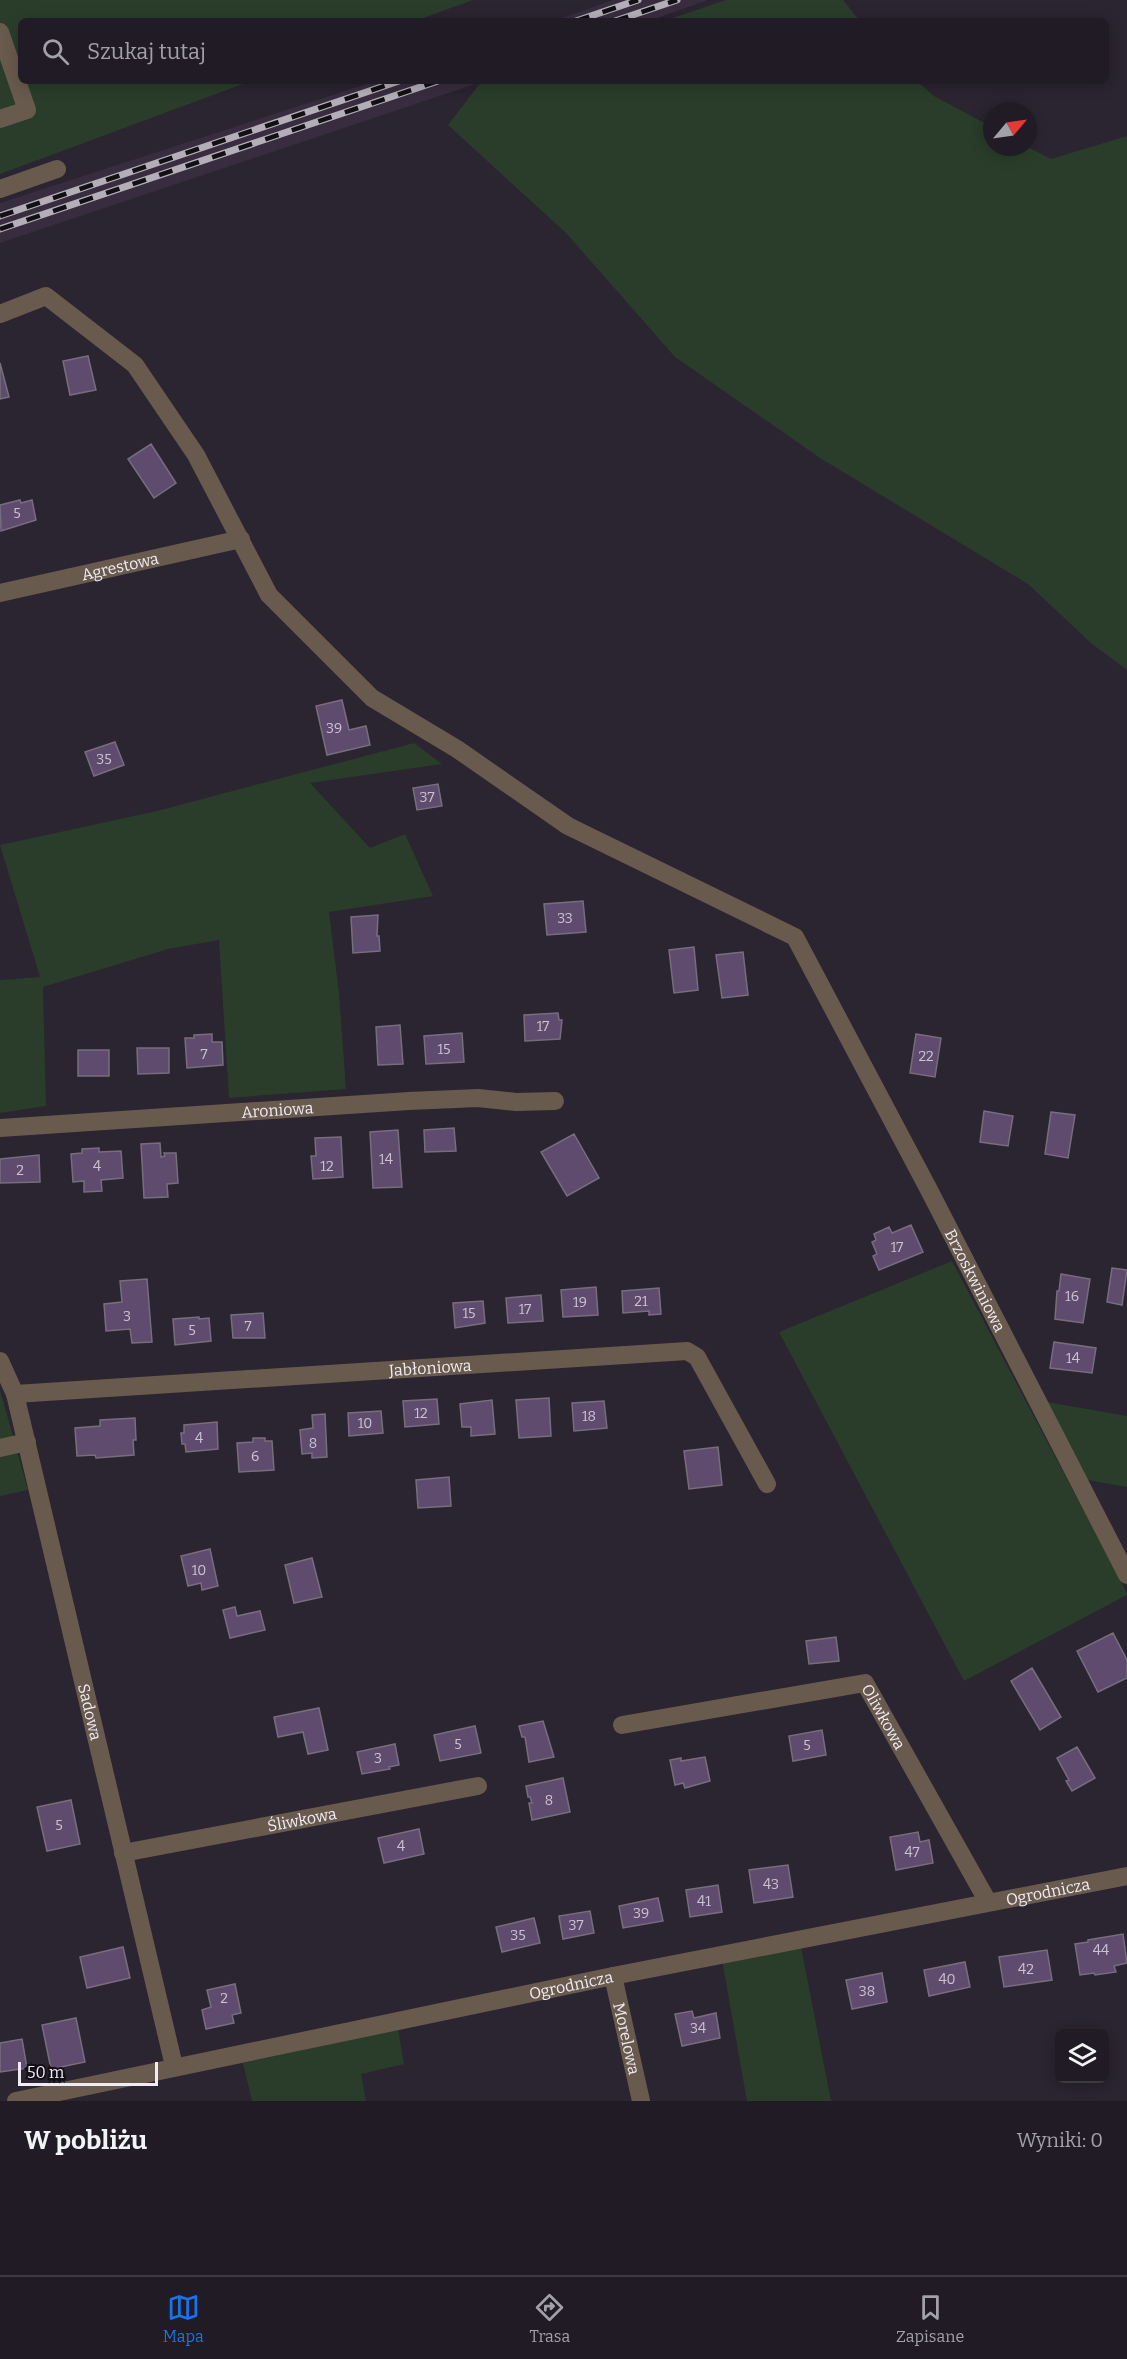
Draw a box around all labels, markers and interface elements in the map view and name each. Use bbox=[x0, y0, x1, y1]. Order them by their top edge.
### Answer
search box bbox=[18, 18, 1109, 84]
icon: search bbox=[39, 35, 72, 68]
text: Szukaj tutaj bbox=[87, 38, 206, 65]
north arrow bbox=[983, 102, 1037, 156]
house number: 5 bbox=[13, 505, 21, 522]
street label: Agrestowa bbox=[80, 549, 161, 584]
house number: 39 bbox=[326, 720, 342, 737]
house number: 35 bbox=[96, 751, 112, 768]
house number: 37 bbox=[419, 789, 435, 806]
house number: 33 bbox=[557, 910, 573, 927]
house number: 17 bbox=[537, 1018, 549, 1035]
house number: 15 bbox=[437, 1041, 451, 1058]
house number: 7 bbox=[200, 1046, 208, 1063]
house number: 22 bbox=[918, 1048, 934, 1065]
street label: Aroniowa bbox=[241, 1098, 314, 1122]
house number: 14 bbox=[379, 1151, 393, 1168]
house number: 4 bbox=[93, 1158, 101, 1175]
house number: 12 bbox=[320, 1158, 334, 1175]
house number: 2 bbox=[16, 1162, 24, 1179]
street label: Brzoskwiniowa bbox=[941, 1226, 1009, 1335]
house number: 17 bbox=[891, 1239, 903, 1256]
house number: 16 bbox=[1065, 1288, 1079, 1305]
house number: 21 bbox=[634, 1293, 648, 1310]
house number: 19 bbox=[573, 1294, 587, 1311]
house number: 17 bbox=[519, 1301, 531, 1318]
house number: 15 bbox=[462, 1305, 476, 1322]
house number: 3 bbox=[123, 1308, 131, 1325]
house number: 7 bbox=[244, 1318, 252, 1335]
house number: 5 bbox=[188, 1322, 196, 1339]
house number: 14 bbox=[1066, 1350, 1080, 1367]
street label: Jabłoniowa bbox=[387, 1356, 472, 1380]
house number: 12 bbox=[414, 1405, 428, 1422]
house number: 18 bbox=[582, 1408, 596, 1425]
house number: 10 bbox=[358, 1415, 372, 1432]
house number: 4 bbox=[195, 1430, 203, 1447]
house number: 8 bbox=[309, 1435, 317, 1452]
house number: 6 bbox=[251, 1448, 259, 1465]
house number: 10 bbox=[192, 1562, 206, 1579]
street label: Oliwkowa bbox=[857, 1681, 909, 1753]
street label: Sadowa bbox=[74, 1682, 106, 1743]
house number: 5 bbox=[454, 1736, 462, 1753]
house number: 5 bbox=[803, 1737, 811, 1754]
house number: 3 bbox=[374, 1750, 382, 1767]
house number: 8 bbox=[545, 1792, 553, 1809]
street label: Śliwkowa bbox=[266, 1804, 338, 1836]
house number: 5 bbox=[55, 1817, 63, 1834]
house number: 4 bbox=[397, 1838, 405, 1855]
house number: 47 bbox=[904, 1844, 920, 1861]
street label: Ogrodnicza bbox=[1004, 1874, 1092, 1909]
house number: 43 bbox=[763, 1876, 779, 1893]
house number: 41 bbox=[697, 1893, 711, 1910]
house number: 39 bbox=[633, 1905, 649, 1922]
house number: 37 bbox=[568, 1917, 584, 1934]
house number: 35 bbox=[510, 1927, 526, 1944]
house number: 44 bbox=[1093, 1942, 1109, 1959]
house number: 42 bbox=[1018, 1961, 1034, 1978]
street label: Ogrodnicza bbox=[527, 1967, 615, 2003]
house number: 40 bbox=[938, 1971, 956, 1988]
house number: 38 bbox=[859, 1983, 875, 2000]
house number: 2 bbox=[220, 1990, 228, 2007]
street label: Morelowa bbox=[609, 2001, 644, 2077]
house number: 34 bbox=[690, 2020, 706, 2037]
map controls bbox=[1055, 2029, 1109, 2083]
button: layers bbox=[1055, 2029, 1109, 2083]
scale bar bbox=[18, 2059, 158, 2086]
text: 50 m bbox=[27, 2063, 64, 2082]
text: W pobliżu bbox=[24, 2125, 147, 2156]
text: Wyniki: 0 bbox=[1017, 2128, 1103, 2152]
tab: Mapa bbox=[163, 2291, 204, 2346]
tab: Trasa bbox=[530, 2291, 570, 2346]
tab: Zapisane bbox=[896, 2291, 964, 2346]

